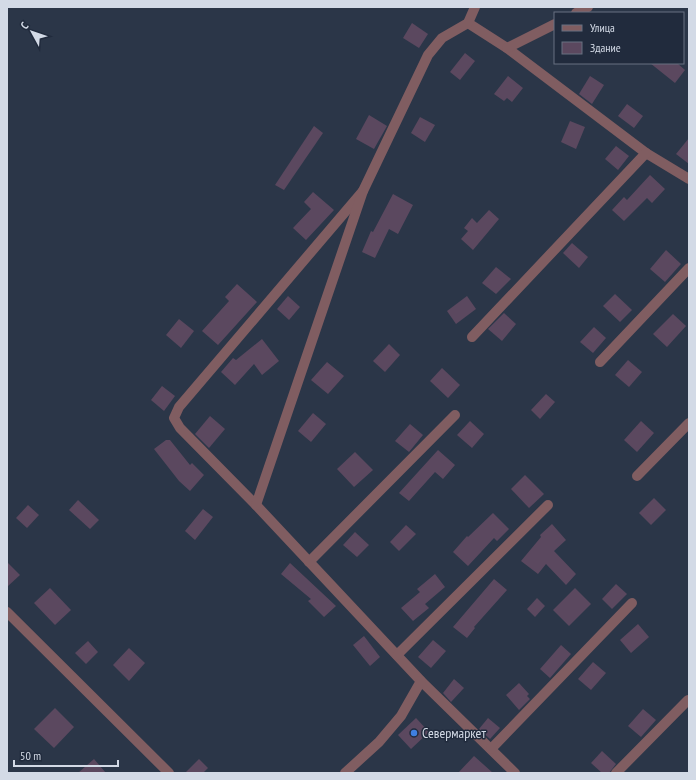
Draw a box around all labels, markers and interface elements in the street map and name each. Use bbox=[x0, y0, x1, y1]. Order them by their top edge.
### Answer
north arrow bbox=[12, 12, 52, 52]
legend bbox=[554, 12, 684, 64]
text: С bbox=[17, 19, 31, 32]
text: Улица bbox=[590, 20, 615, 35]
text: Здание bbox=[590, 40, 621, 55]
place label: Севермаркет bbox=[422, 724, 486, 742]
marker: Севермаркет bbox=[409, 728, 419, 738]
scale bar bbox=[14, 742, 118, 768]
text: 50 m bbox=[20, 748, 41, 763]

